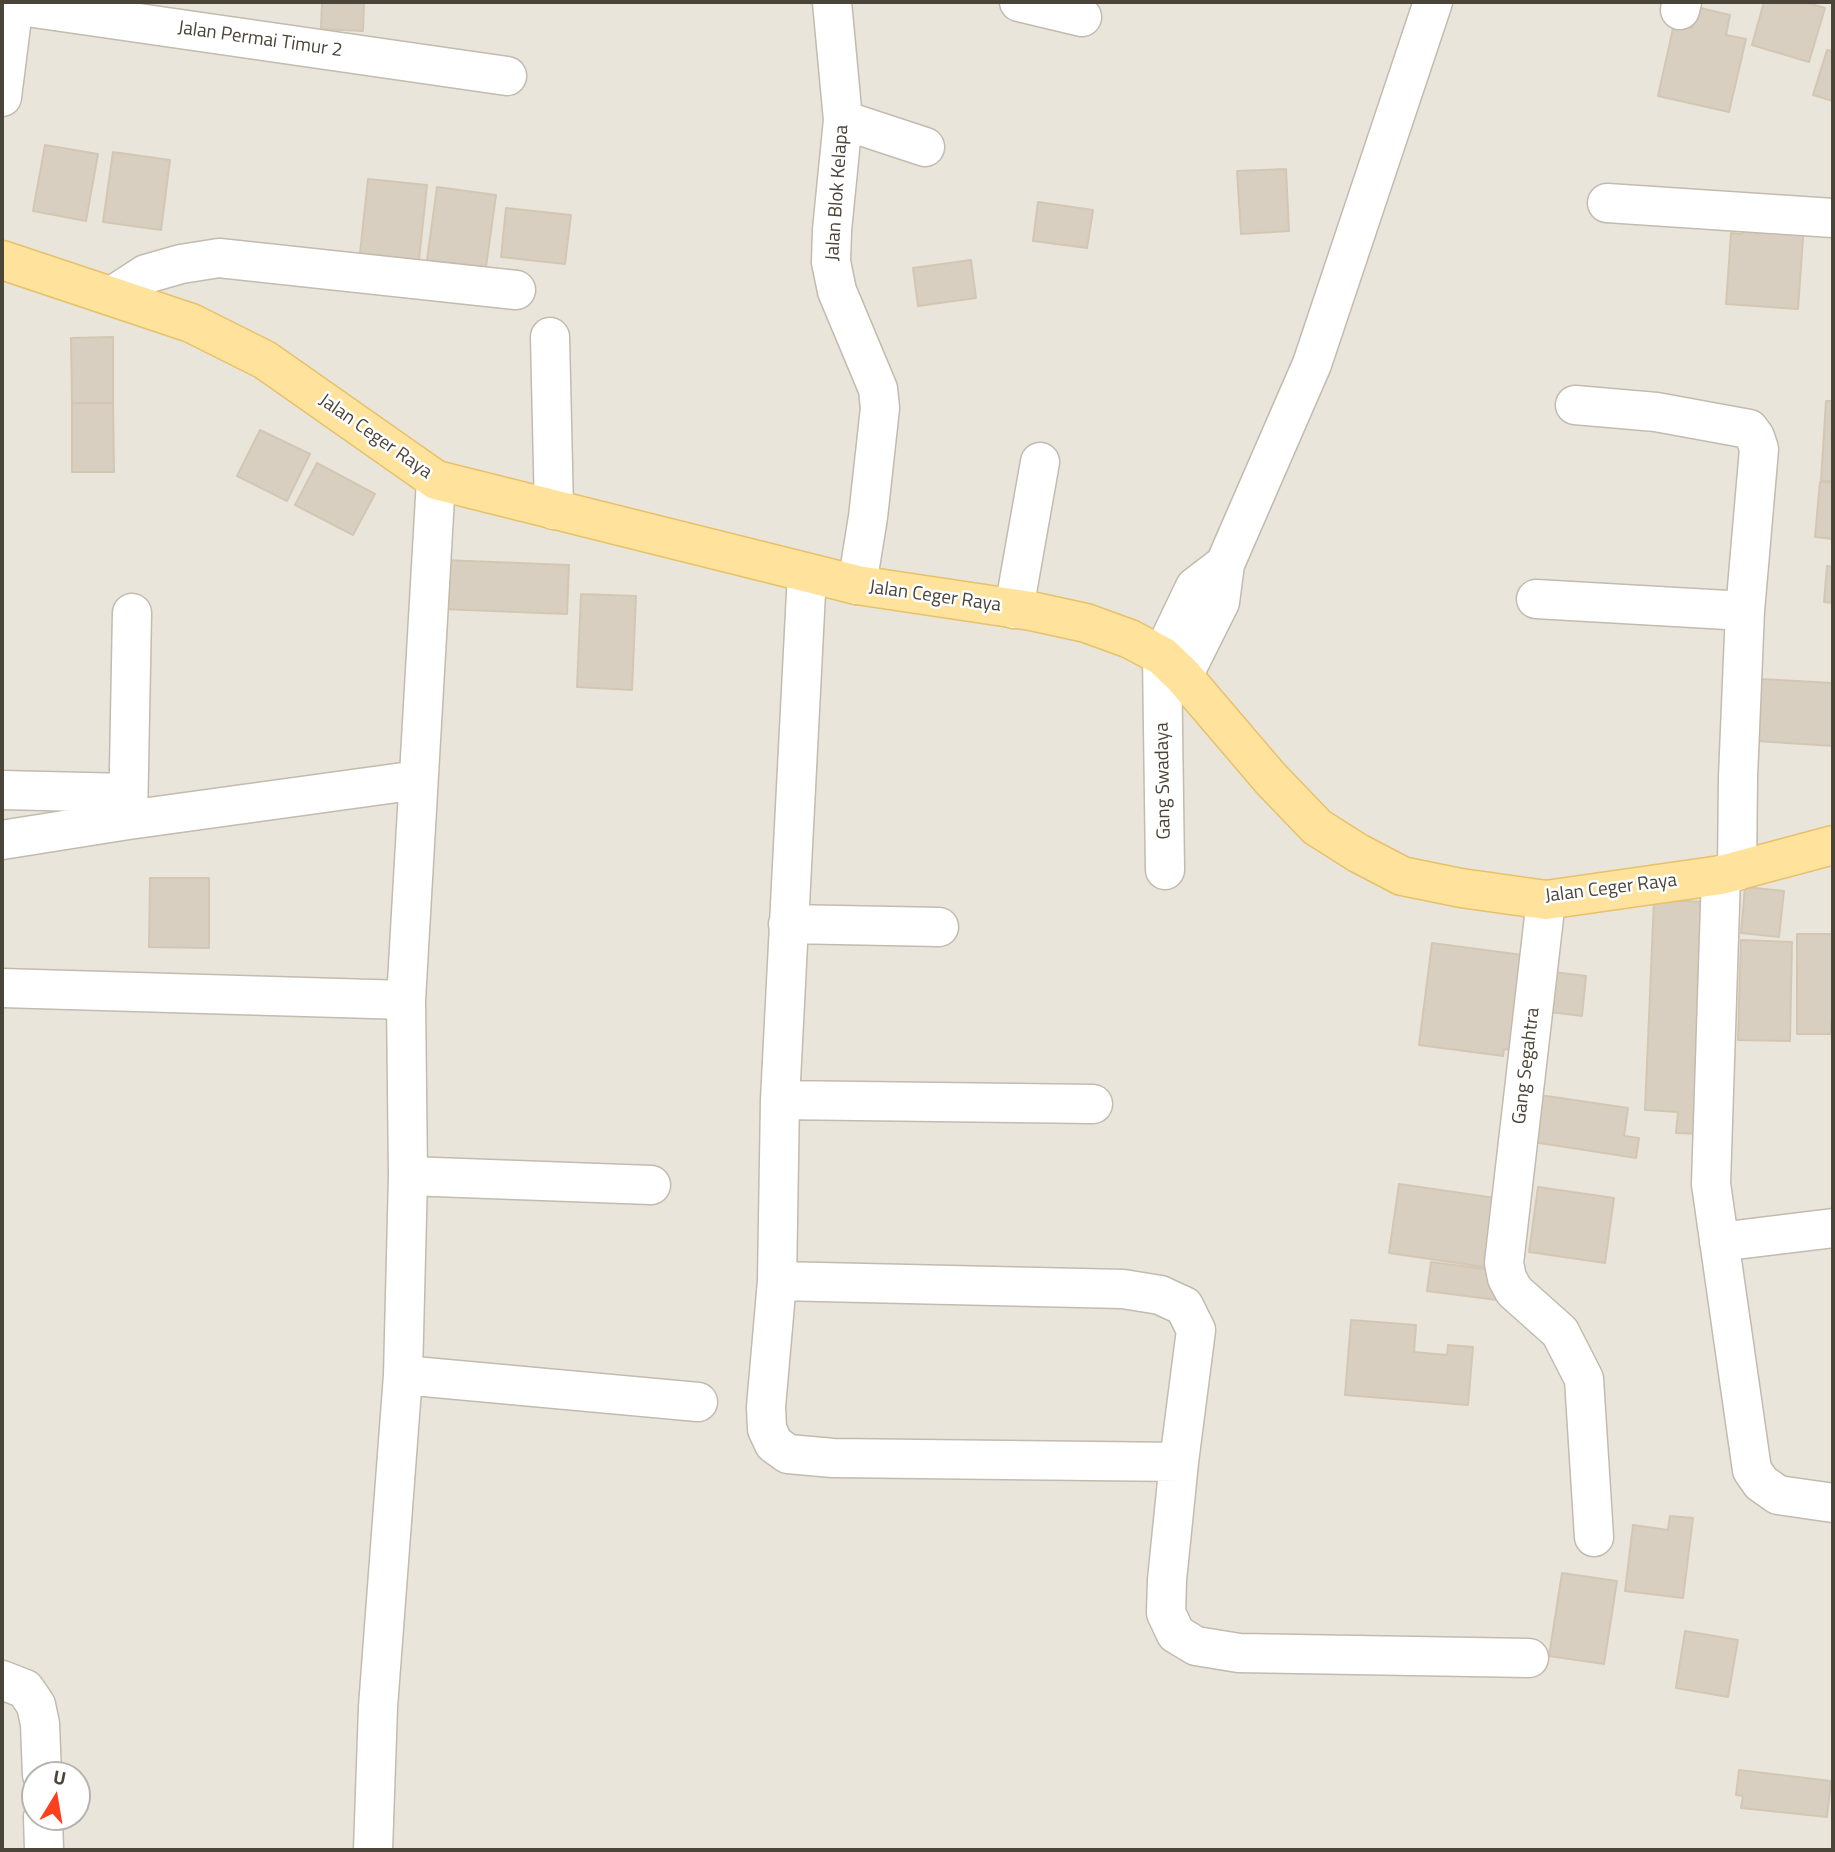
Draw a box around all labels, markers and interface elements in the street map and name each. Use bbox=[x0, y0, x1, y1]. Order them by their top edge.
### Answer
street label: Jalan Permai Timur 2 bbox=[176, 17, 344, 63]
street label: Jalan Blok Kelapa bbox=[822, 124, 854, 262]
street label: Jalan Ceger Raya bbox=[314, 390, 436, 484]
street label: Jalan Ceger Raya bbox=[868, 576, 1002, 618]
street label: Gang Swadaya bbox=[1152, 722, 1176, 840]
street label: Jalan Ceger Raya bbox=[1544, 870, 1678, 908]
street label: Gang Segahtra bbox=[1509, 1006, 1545, 1126]
north arrow bbox=[21, 1761, 91, 1831]
text: U bbox=[51, 1761, 69, 1792]

